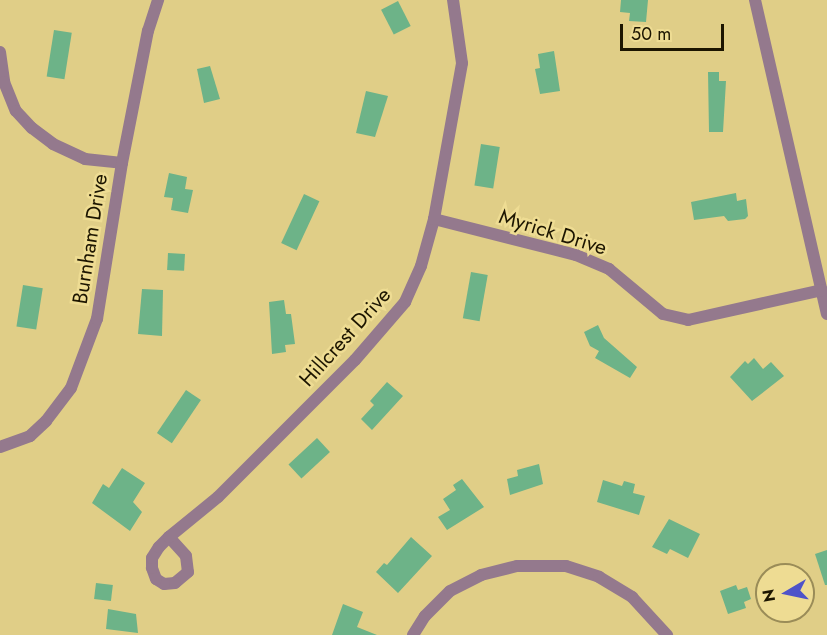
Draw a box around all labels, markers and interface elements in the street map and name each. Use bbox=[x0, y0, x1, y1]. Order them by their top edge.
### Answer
scale bar bbox=[623, 12, 726, 50]
text: 50 m bbox=[631, 21, 671, 47]
street label: Burnham Drive bbox=[67, 172, 113, 306]
street label: Myrick Drive bbox=[496, 204, 610, 260]
street label: Hillcrest Drive bbox=[294, 282, 396, 392]
north arrow bbox=[755, 563, 815, 623]
text: N bbox=[756, 588, 781, 604]

